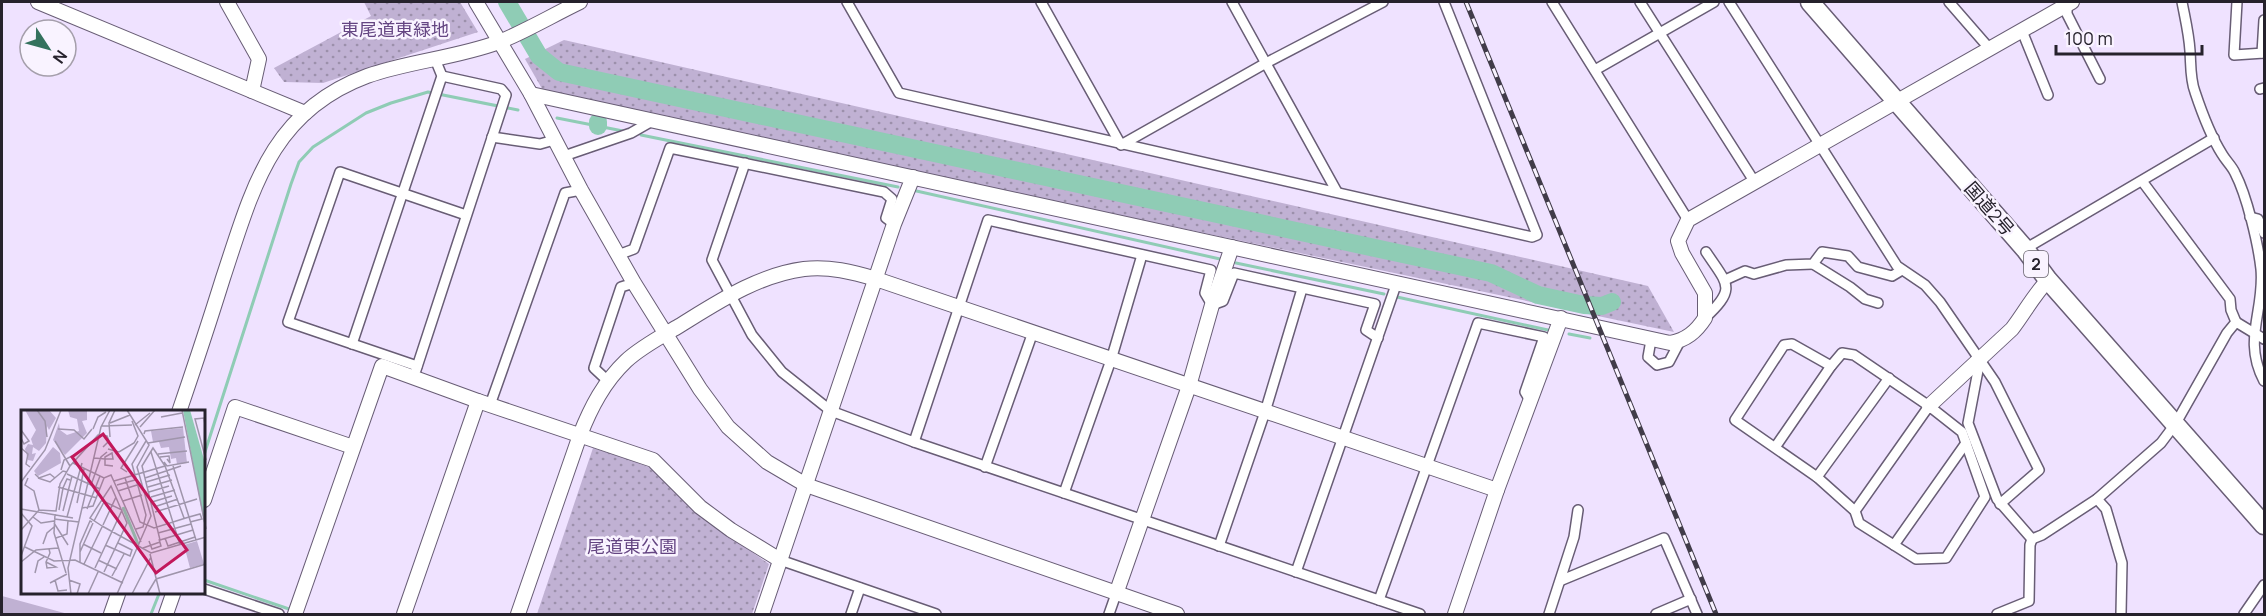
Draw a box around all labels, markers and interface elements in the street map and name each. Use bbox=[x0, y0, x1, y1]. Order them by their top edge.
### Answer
park label: 東尾道東緑地 bbox=[341, 17, 449, 41]
north arrow bbox=[18, 18, 78, 78]
scale bar bbox=[2056, 18, 2202, 56]
text: 100 m bbox=[2065, 26, 2113, 50]
text: N bbox=[48, 46, 72, 68]
street label: 国道2号 bbox=[1960, 176, 2020, 240]
road number: 2 bbox=[2024, 251, 2048, 277]
inset map bbox=[21, 410, 206, 595]
park label: 尾道東公園 bbox=[587, 534, 677, 558]

